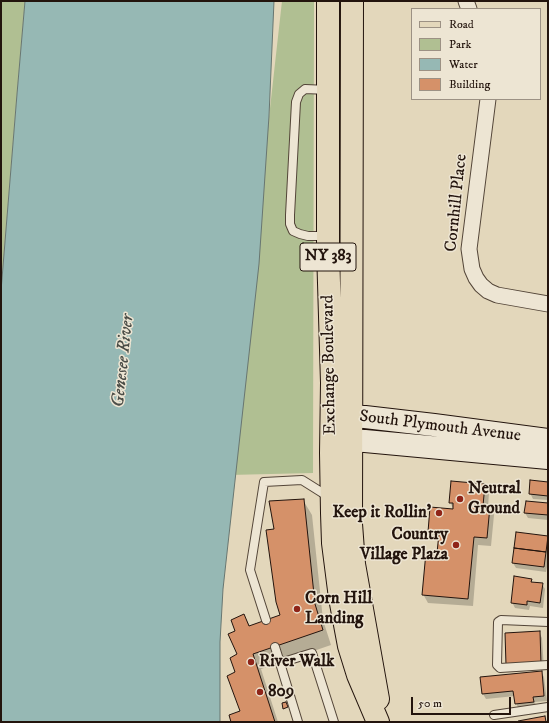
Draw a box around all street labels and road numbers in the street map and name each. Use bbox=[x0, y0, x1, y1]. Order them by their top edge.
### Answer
street label: Cornhill Place bbox=[442, 153, 472, 253]
road number: NY 383 bbox=[300, 243, 356, 271]
street label: Exchange Boulevard bbox=[319, 295, 341, 435]
street label: South Plymouth Avenue bbox=[358, 407, 522, 447]

